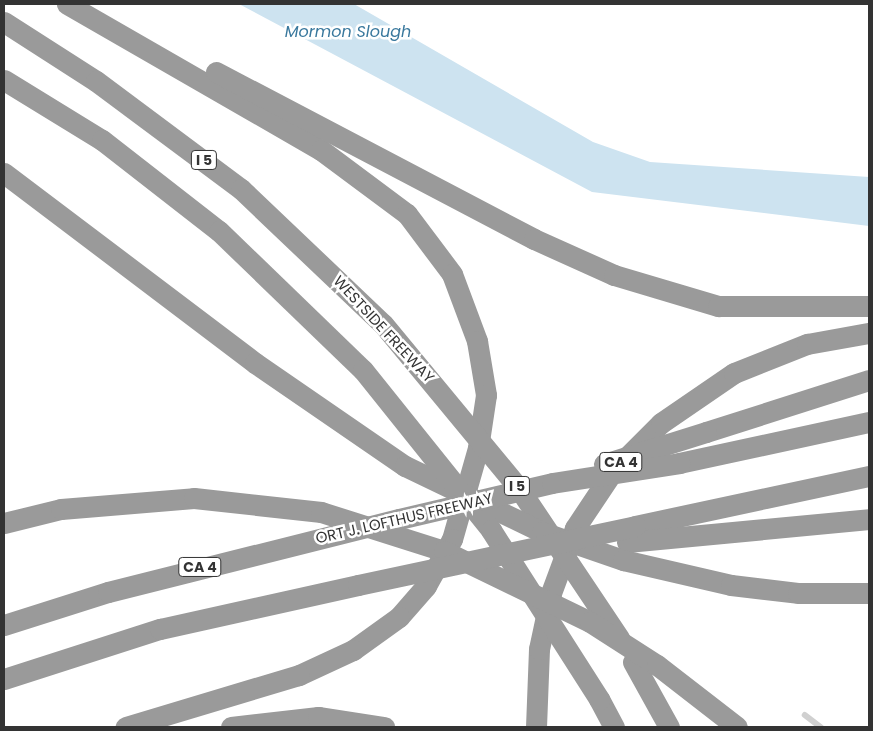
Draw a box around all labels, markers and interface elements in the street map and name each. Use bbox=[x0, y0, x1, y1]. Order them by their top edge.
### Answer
water label: Mormon Slough bbox=[285, 22, 411, 42]
road number: I 5 bbox=[190, 148, 218, 172]
street label: WESTSIDE FREEWAY bbox=[330, 272, 438, 386]
road number: CA 4 bbox=[598, 451, 644, 474]
road number: I 5 bbox=[503, 474, 531, 498]
street label: ORT J. LOFTHUS FREEWAY bbox=[314, 489, 494, 547]
road number: CA 4 bbox=[178, 556, 222, 578]

